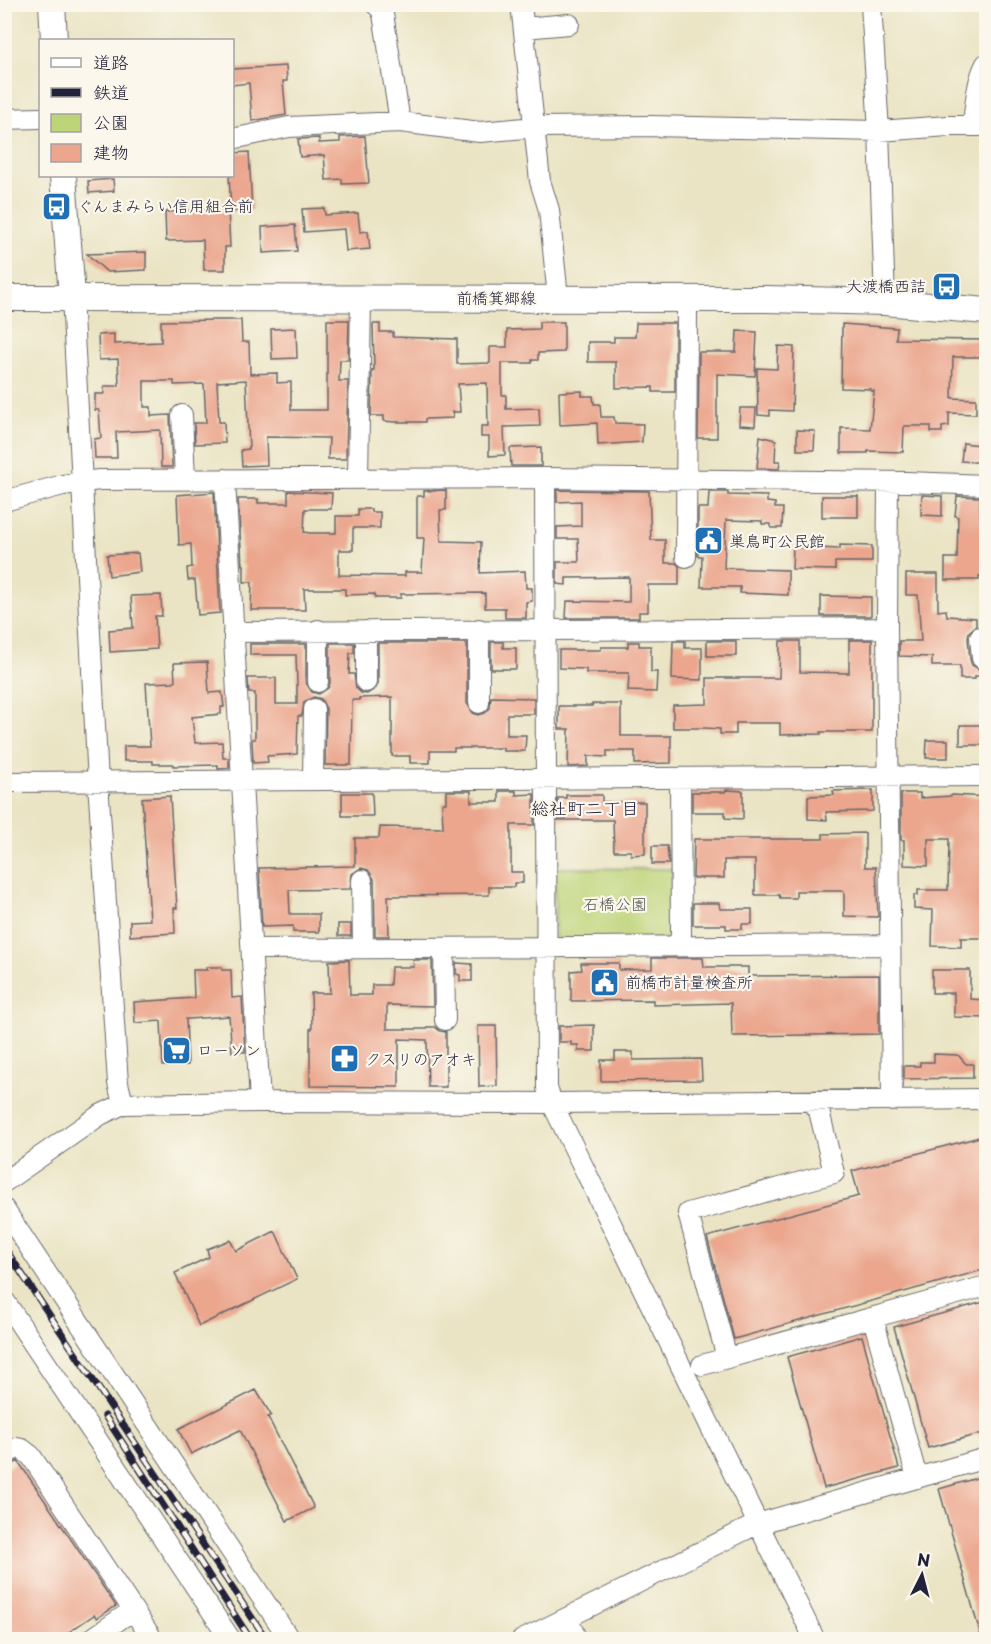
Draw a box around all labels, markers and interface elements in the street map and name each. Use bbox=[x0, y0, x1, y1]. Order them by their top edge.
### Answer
legend bbox=[39, 39, 234, 177]
text: 道路 bbox=[93, 48, 129, 75]
text: 鉄道 bbox=[93, 78, 129, 105]
text: 公園 bbox=[93, 108, 129, 135]
text: 建物 bbox=[93, 138, 129, 165]
bus stop icon: ぐんまみらい信用組合前 bbox=[40, 190, 72, 222]
place label: ぐんまみらい信用組合前 bbox=[77, 193, 253, 217]
bus stop icon: 大渡橋西詰 bbox=[931, 270, 963, 302]
place label: 大渡橋西詰 bbox=[846, 273, 926, 297]
street label: 前橋箕郷線 bbox=[456, 285, 536, 309]
public building icon: 巣鳥町公民館 bbox=[692, 525, 724, 557]
place label: 巣鳥町公民館 bbox=[729, 528, 825, 552]
district label: 総社町二丁目 bbox=[531, 794, 639, 821]
park label: 石橋公園 bbox=[583, 891, 647, 915]
public building icon: 前橋市計量検査所 bbox=[588, 966, 620, 998]
place label: 前橋市計量検査所 bbox=[625, 969, 753, 993]
supermarket icon: ローソン bbox=[160, 1034, 192, 1066]
place label: ローソン bbox=[197, 1037, 261, 1061]
pharmacy icon: クスリのアオキ bbox=[328, 1043, 360, 1075]
place label: クスリのアオキ bbox=[365, 1046, 477, 1070]
north arrow bbox=[892, 1545, 952, 1605]
text: N bbox=[916, 1546, 931, 1572]

